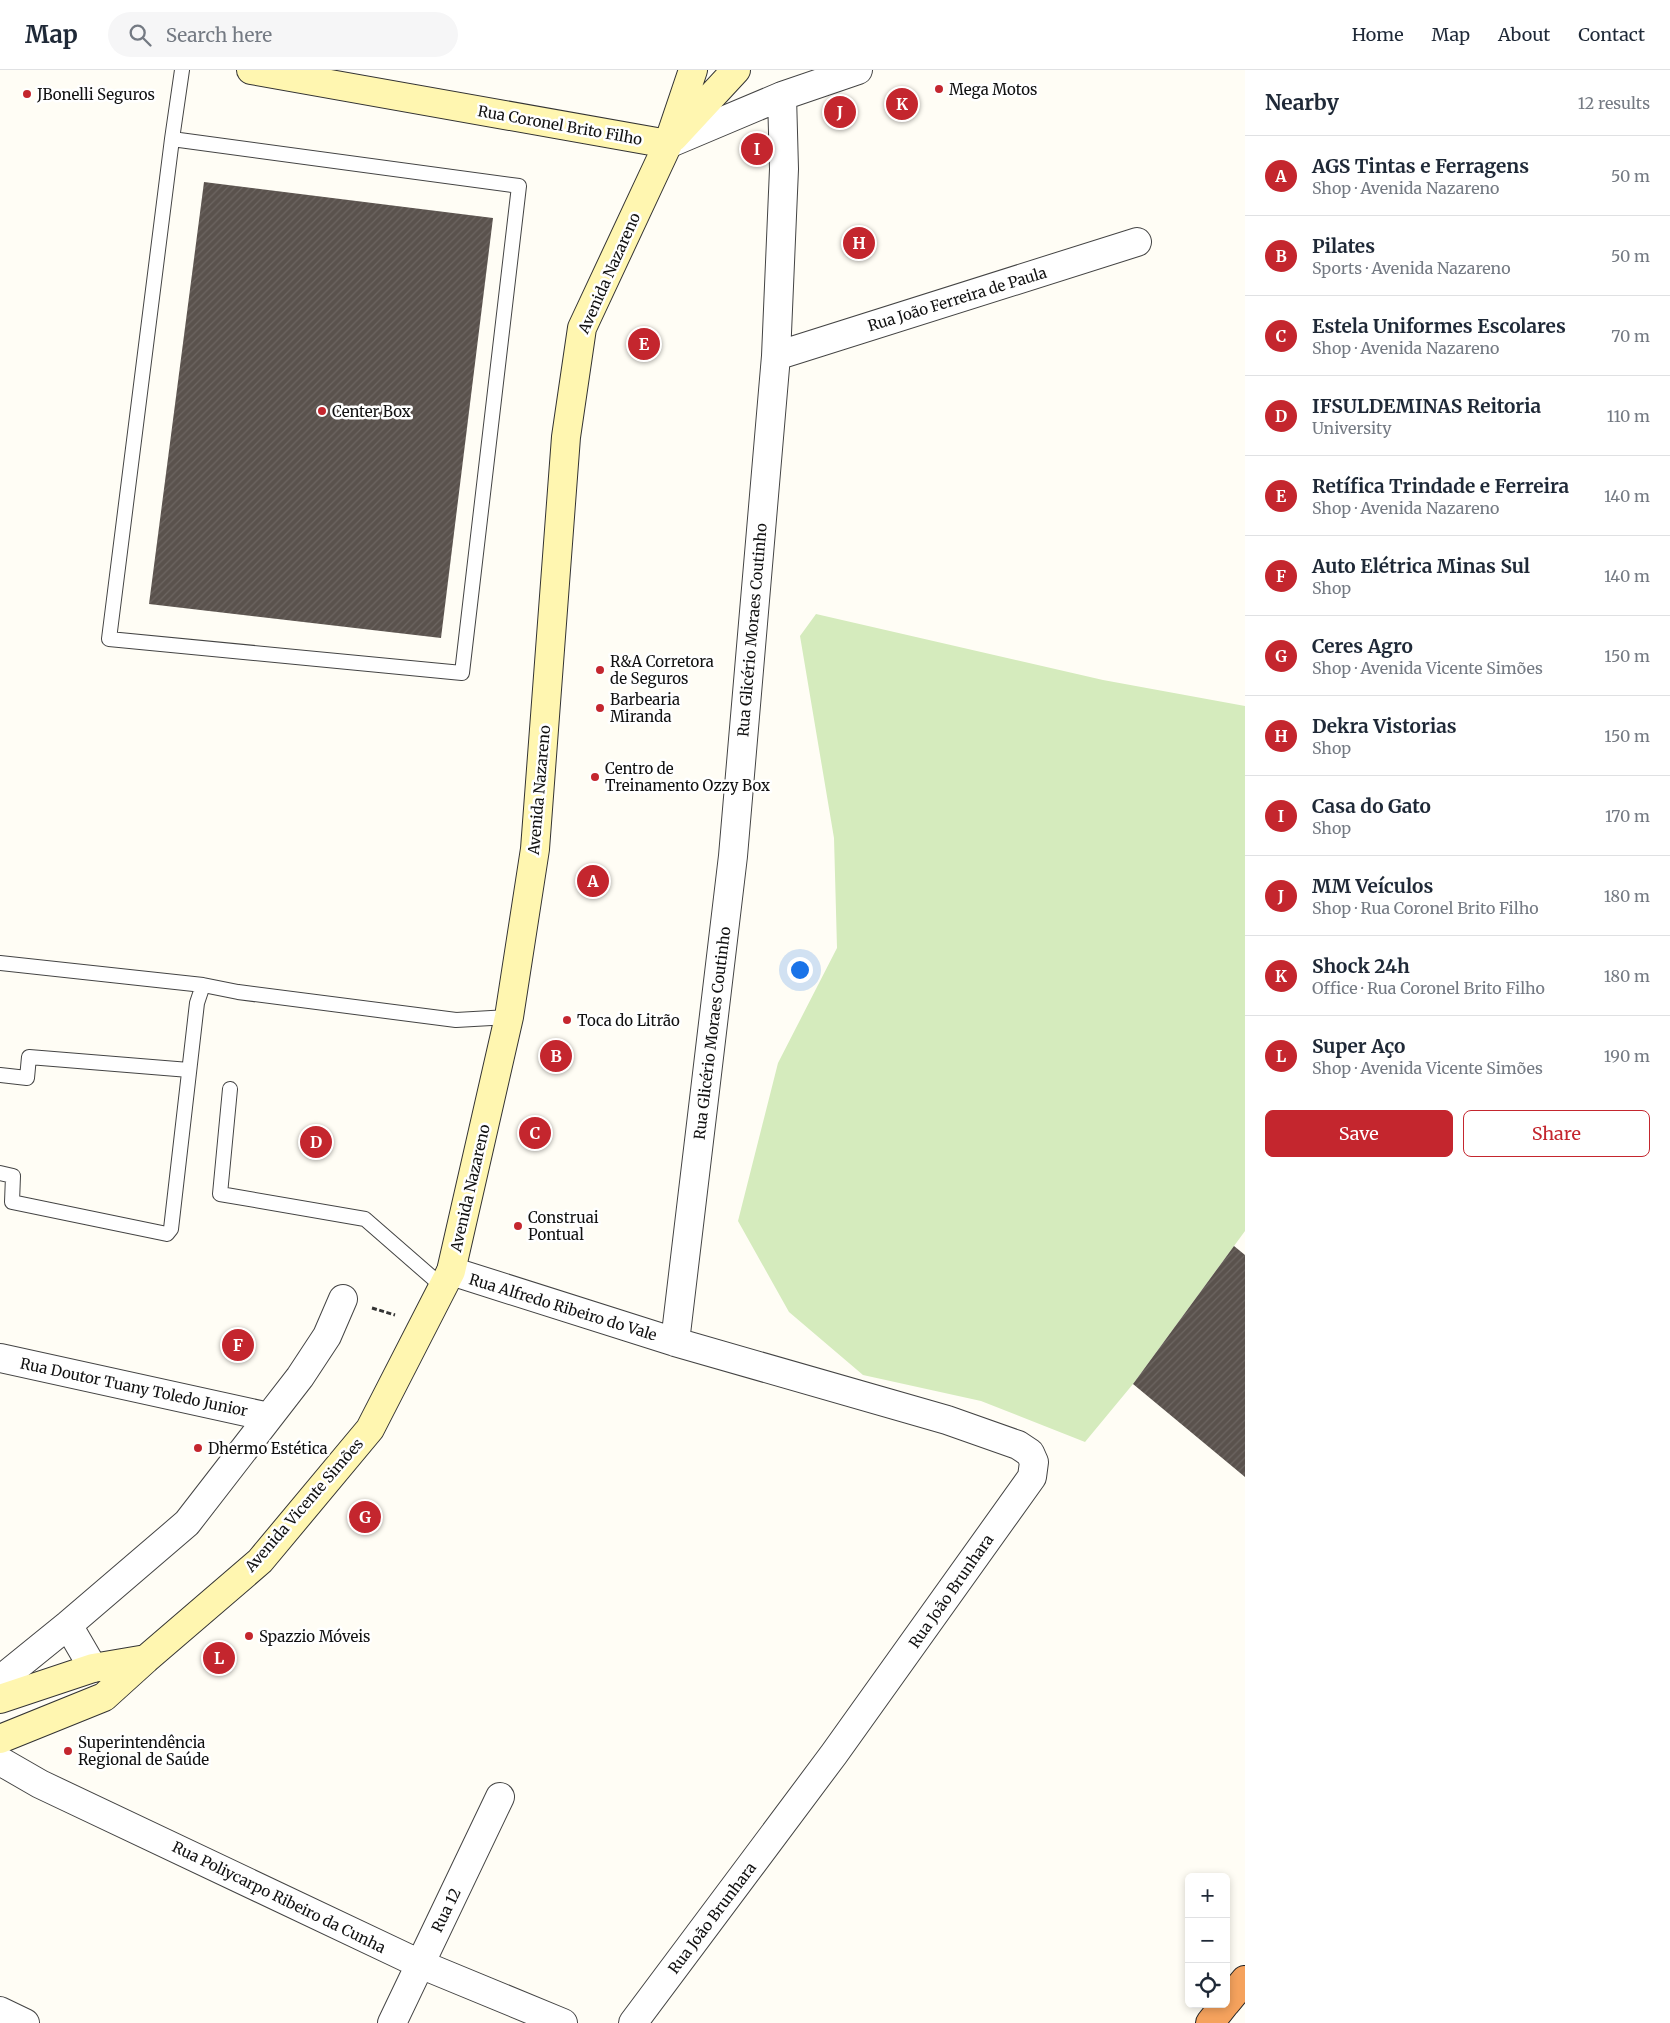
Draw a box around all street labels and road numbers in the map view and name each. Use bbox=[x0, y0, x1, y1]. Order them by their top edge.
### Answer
street label: Rua Coronel Brito Filho bbox=[476, 101, 644, 149]
street label: Avenida Nazareno bbox=[573, 209, 644, 337]
street label: Rua João Ferreira de Paula bbox=[865, 263, 1049, 335]
street label: Rua Glicério Moraes Coutinho bbox=[733, 522, 771, 738]
street label: Avenida Nazareno bbox=[524, 724, 554, 857]
street label: Rua Glicério Moraes Coutinho bbox=[689, 925, 735, 1141]
street label: Avenida Nazareno bbox=[446, 1122, 494, 1255]
street label: Rua Alfredo Ribeiro do Vale bbox=[467, 1269, 659, 1345]
street label: Rua Doutor Tuany Toledo Junior bbox=[18, 1354, 250, 1420]
street label: Avenida Vicente Simões bbox=[240, 1434, 367, 1576]
street label: Rua João Brunhara bbox=[905, 1531, 997, 1651]
street label: Rua Poliycarpo Ribeiro da Cunha bbox=[169, 1837, 389, 1957]
street label: Rua João Brunhara bbox=[664, 1859, 760, 1977]
street label: Rua 12 bbox=[427, 1885, 465, 1935]

